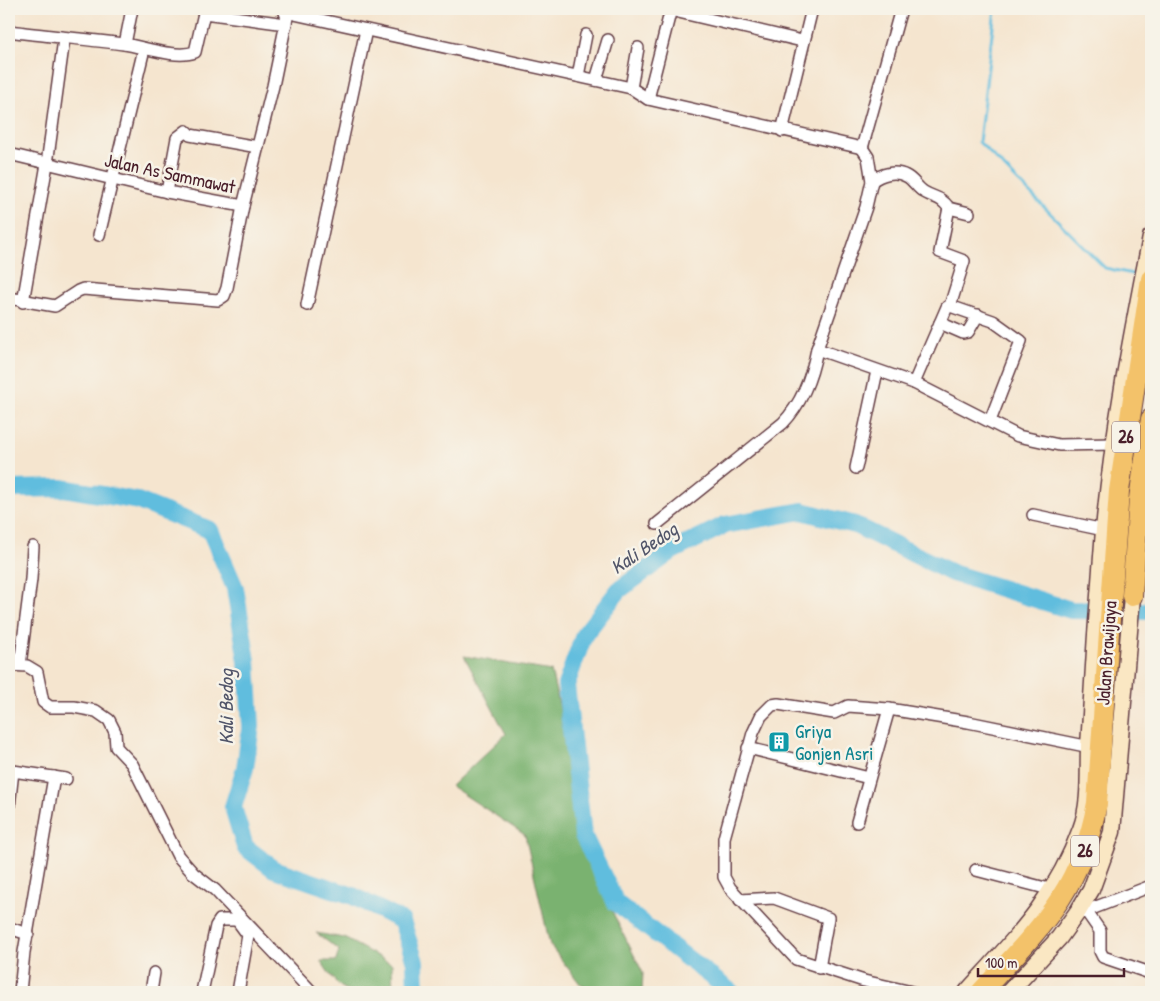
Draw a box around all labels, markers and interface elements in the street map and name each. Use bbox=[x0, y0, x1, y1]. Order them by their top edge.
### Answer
street label: Jalan As Sammawat bbox=[102, 146, 238, 200]
road number: 26 bbox=[1112, 422, 1140, 452]
water label: Kali Bedog bbox=[605, 515, 684, 581]
street label: Jalan Brawijaya bbox=[1089, 599, 1123, 706]
water label: Kali Bedog bbox=[212, 668, 240, 745]
place label: Griya Gonjen Asri bbox=[795, 718, 874, 766]
building icon: Griya Gonjen Asri bbox=[767, 730, 791, 754]
road number: 26 bbox=[1071, 836, 1099, 866]
scale bar bbox=[978, 946, 1124, 978]
text: 100 m bbox=[985, 952, 1018, 973]

